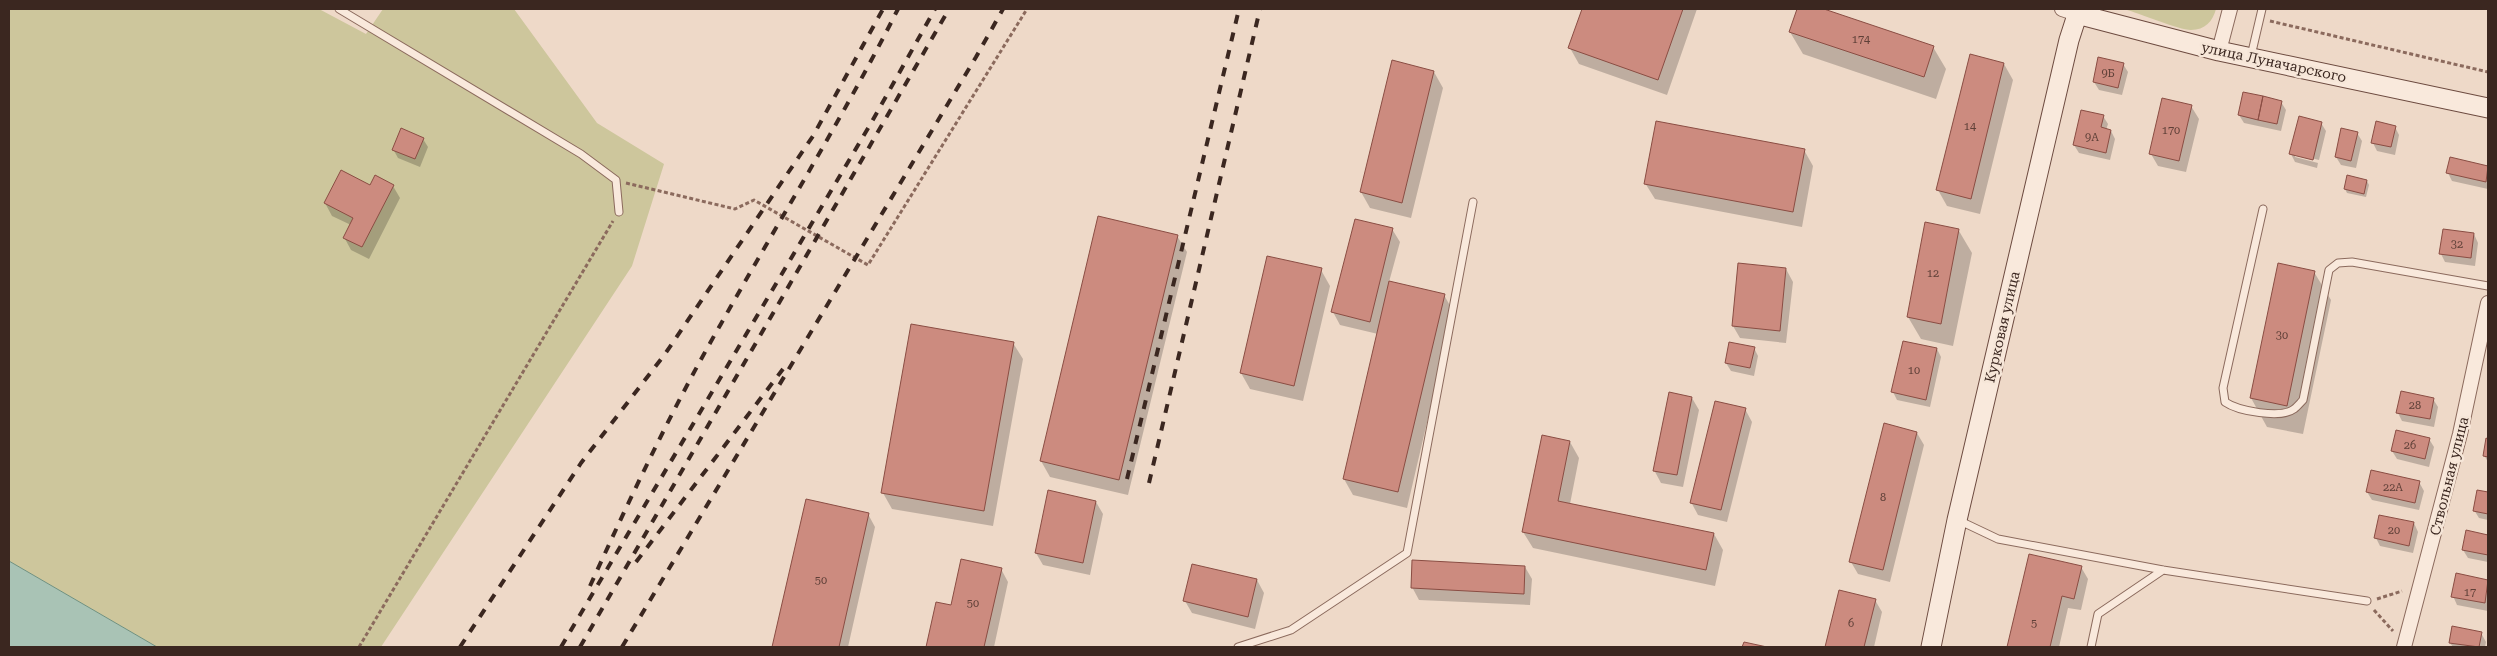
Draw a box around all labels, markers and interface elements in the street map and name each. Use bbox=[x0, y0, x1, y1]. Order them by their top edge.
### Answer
house number: 174 bbox=[1852, 33, 1871, 46]
street label: улица Луначарского bbox=[2200, 39, 2348, 85]
house number: 9Б bbox=[2101, 67, 2115, 80]
house number: 14 bbox=[1964, 120, 1977, 133]
house number: 170 bbox=[2162, 124, 2180, 137]
house number: 9А bbox=[2085, 131, 2099, 144]
house number: 32 bbox=[2451, 238, 2463, 251]
house number: 12 bbox=[1927, 267, 1939, 280]
street label: Курковая улица bbox=[1981, 269, 2023, 384]
house number: 30 bbox=[2276, 329, 2288, 342]
house number: 10 bbox=[1908, 364, 1920, 377]
house number: 28 bbox=[2409, 399, 2421, 412]
street label: Ствольная улица bbox=[2427, 415, 2472, 537]
house number: 26 bbox=[2404, 439, 2416, 452]
house number: 22А bbox=[2383, 481, 2403, 494]
house number: 8 bbox=[1880, 491, 1886, 504]
house number: 20 bbox=[2388, 524, 2400, 537]
house number: 50 bbox=[815, 574, 827, 587]
house number: 17 bbox=[2464, 586, 2476, 599]
house number: 50 bbox=[967, 597, 979, 610]
house number: 6 bbox=[1848, 617, 1854, 630]
house number: 5 bbox=[2031, 617, 2037, 630]

